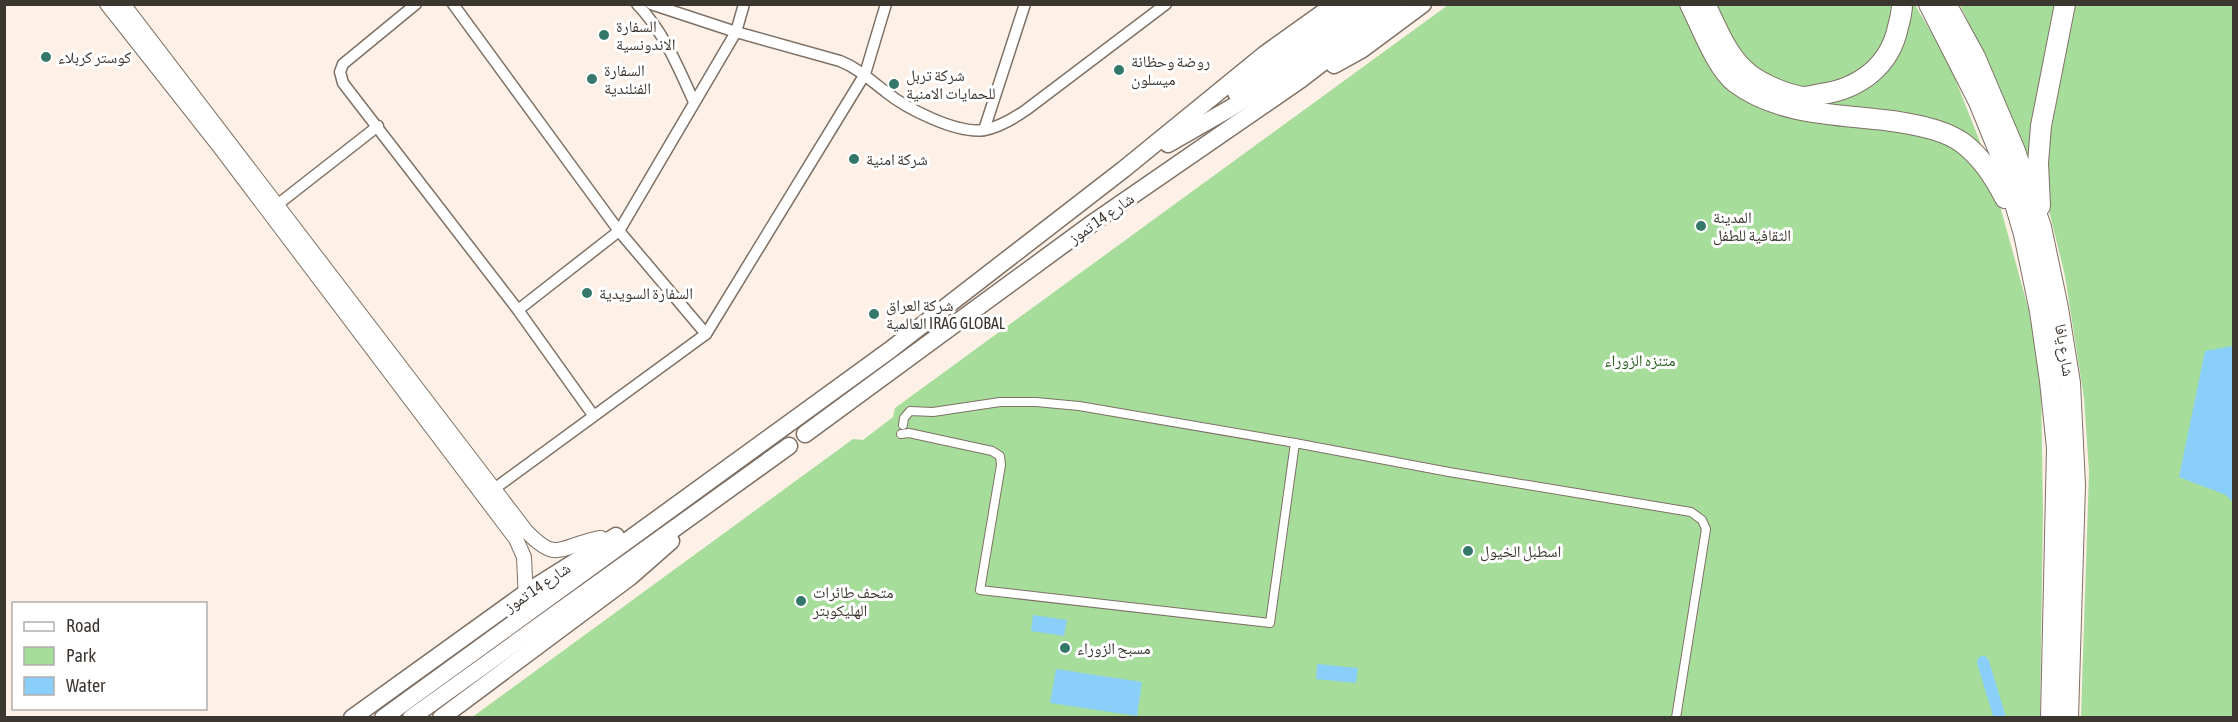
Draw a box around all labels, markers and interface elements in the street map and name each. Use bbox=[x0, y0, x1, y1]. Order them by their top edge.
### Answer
place label: السفارة الاندونسية bbox=[616, 17, 676, 54]
marker: السفارة الاندونسية bbox=[597, 28, 611, 42]
place label: كوستر كربلاء bbox=[58, 48, 132, 67]
marker: كوستر كربلاء bbox=[39, 50, 53, 64]
place label: روضة وحظانة ميسلون bbox=[1131, 52, 1210, 90]
place label: السفارة الفنلندية bbox=[604, 61, 651, 97]
marker: روضة وحظانة ميسلون bbox=[1112, 63, 1126, 77]
place label: شركة تربل للحمايات الامنية bbox=[906, 66, 996, 102]
marker: السفارة الفنلندية bbox=[585, 72, 599, 86]
marker: شركة تربل للحمايات الامنية bbox=[887, 77, 901, 91]
place label: شركة امنية bbox=[866, 150, 928, 169]
marker: شركة امنية bbox=[847, 152, 861, 166]
street label: شارع 14 تموز bbox=[1064, 189, 1138, 249]
place label: المدينة الثقافية للطفل bbox=[1713, 208, 1791, 246]
marker: المدينة الثقافية للطفل bbox=[1694, 219, 1708, 233]
place label: السفارة السويدية bbox=[599, 284, 693, 303]
marker: السفارة السويدية bbox=[580, 286, 594, 300]
place label: شركة العراق العالمية IRAG GLOBAL bbox=[886, 296, 1006, 332]
marker: شركة العراق العالمية IRAG GLOBAL bbox=[867, 307, 881, 321]
street label: شارع يافا bbox=[2050, 322, 2078, 378]
park label: متنزه الزوراء bbox=[1604, 351, 1676, 370]
place label: اسطبل الخيول bbox=[1480, 542, 1561, 562]
marker: اسطبل الخيول bbox=[1461, 544, 1475, 558]
street label: شارع 14 تموز bbox=[500, 558, 574, 618]
place label: متحف طائرات الهليكوبتر bbox=[812, 583, 894, 620]
marker: متحف طائرات الهليكوبتر bbox=[794, 594, 808, 608]
legend bbox=[12, 602, 207, 710]
text: Road bbox=[66, 615, 100, 636]
place label: مسبح الزوراء bbox=[1077, 639, 1151, 659]
marker: مسبح الزوراء bbox=[1058, 641, 1072, 655]
text: Park bbox=[66, 645, 96, 666]
text: Water bbox=[66, 675, 106, 696]

